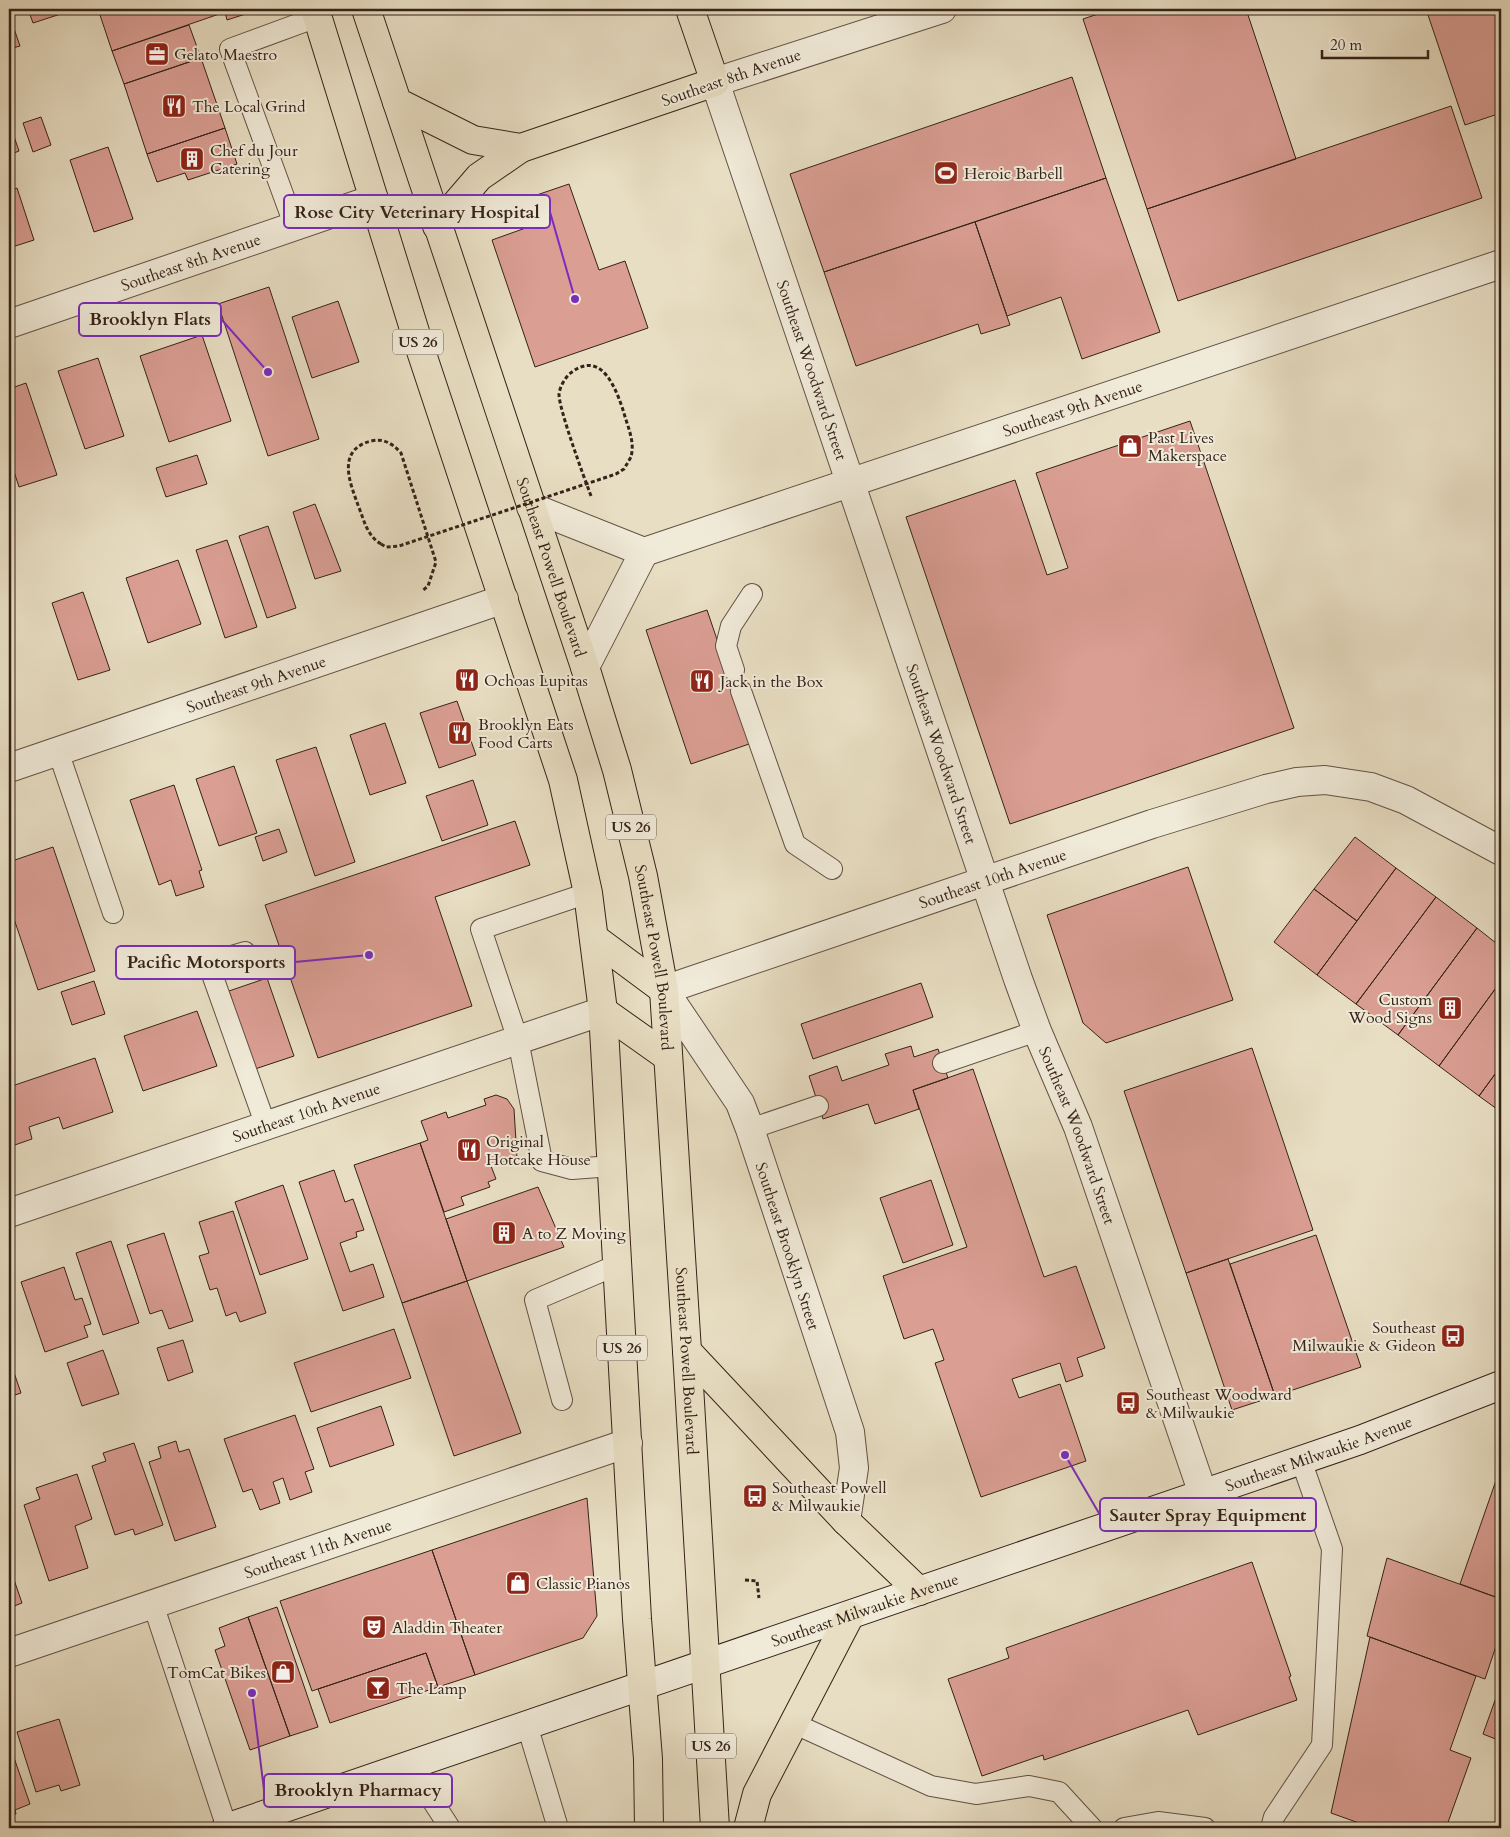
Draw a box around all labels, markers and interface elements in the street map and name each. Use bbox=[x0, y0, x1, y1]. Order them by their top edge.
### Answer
scale bar bbox=[1322, 28, 1429, 60]
text: 20 m bbox=[1330, 35, 1362, 55]
office icon: Gelato Maestro bbox=[144, 41, 170, 67]
place label: Gelato Maestro bbox=[174, 44, 277, 66]
street label: Southeast 8th Avenue bbox=[659, 44, 804, 112]
restaurant icon: The Local Grind bbox=[161, 93, 187, 119]
place label: The Local Grind bbox=[192, 96, 306, 118]
place label: Chef du Jour Catering bbox=[210, 140, 298, 180]
building icon: Chef du Jour Catering bbox=[179, 146, 205, 172]
sports icon: Heroic Barbell bbox=[933, 160, 959, 186]
place label: Heroic Barbell bbox=[964, 163, 1063, 185]
callout: Rose City Veterinary Hospital bbox=[284, 195, 550, 228]
text: Rose City Veterinary Hospital bbox=[294, 200, 540, 225]
street label: Southeast 8th Avenue bbox=[118, 229, 264, 297]
street label: Southeast Woodward Street bbox=[771, 277, 852, 463]
callout: Brooklyn Flats bbox=[79, 303, 221, 336]
text: Brooklyn Flats bbox=[89, 307, 211, 332]
road number: US 26 bbox=[393, 330, 443, 354]
street label: Southeast 9th Avenue bbox=[1000, 375, 1146, 443]
place label: Past Lives Makerspace bbox=[1148, 427, 1227, 467]
shop icon: Past Lives Makerspace bbox=[1117, 433, 1143, 459]
street label: Southeast Powell Boulevard bbox=[511, 475, 591, 660]
street label: Southeast 9th Avenue bbox=[183, 651, 329, 719]
street label: Southeast Woodward Street bbox=[900, 661, 982, 847]
restaurant icon: Ochoas Lupitas bbox=[454, 667, 480, 693]
restaurant icon: Jack in the Box bbox=[689, 668, 715, 694]
place label: Ochoas Lupitas bbox=[484, 670, 588, 692]
place label: Jack in the Box bbox=[718, 671, 823, 693]
place label: Brooklyn Eats Food Carts bbox=[478, 714, 574, 754]
restaurant icon: Brooklyn Eats Food Carts bbox=[447, 720, 473, 746]
road number: US 26 bbox=[606, 814, 656, 840]
street label: Southeast 10th Avenue bbox=[916, 844, 1070, 914]
street label: Southeast Powell Boulevard bbox=[629, 863, 678, 1052]
callout: Pacific Motorsports bbox=[116, 946, 295, 979]
text: Pacific Motorsports bbox=[127, 950, 285, 975]
place label: Custom Wood Signs bbox=[1347, 989, 1432, 1029]
building icon: Custom Wood Signs bbox=[1437, 995, 1463, 1021]
street label: Southeast Woodward Street bbox=[1033, 1043, 1120, 1227]
street label: Southeast 10th Avenue bbox=[230, 1078, 383, 1148]
place label: Original Hotcake House bbox=[486, 1131, 591, 1171]
restaurant icon: Original Hotcake House bbox=[456, 1137, 482, 1163]
street label: Southeast Brooklyn Street bbox=[750, 1160, 825, 1333]
building icon: A to Z Moving bbox=[491, 1220, 517, 1246]
place label: A to Z Moving bbox=[522, 1223, 626, 1245]
street label: Southeast Powell Boulevard bbox=[670, 1266, 703, 1456]
place label: Southeast Milwaukie & Gideon bbox=[1292, 1317, 1436, 1357]
bus stop icon: Southeast Milwaukie & Gideon bbox=[1440, 1323, 1466, 1349]
road number: US 26 bbox=[597, 1336, 647, 1360]
place label: Southeast Woodward & Milwaukie bbox=[1146, 1384, 1292, 1424]
bus stop icon: Southeast Woodward & Milwaukie bbox=[1115, 1390, 1141, 1416]
street label: Southeast Milwaukie Avenue bbox=[1222, 1411, 1416, 1497]
place label: Southeast Powell & Milwaukie bbox=[772, 1477, 887, 1517]
bus stop icon: Southeast Powell & Milwaukie bbox=[742, 1483, 768, 1509]
callout: Sauter Spray Equipment bbox=[1100, 1498, 1316, 1531]
text: Sauter Spray Equipment bbox=[1110, 1503, 1307, 1528]
street label: Southeast 11th Avenue bbox=[241, 1514, 395, 1584]
street label: Southeast Milwaukie Avenue bbox=[768, 1568, 962, 1653]
shop icon: Classic Pianos bbox=[505, 1570, 531, 1596]
place label: Classic Pianos bbox=[536, 1573, 630, 1595]
theatre icon: Aladdin Theater bbox=[361, 1614, 387, 1640]
place label: Aladdin Theater bbox=[392, 1617, 502, 1639]
shop icon: TomCat Bikes bbox=[270, 1659, 296, 1685]
place label: TomCat Bikes bbox=[167, 1662, 266, 1684]
bar icon: The Lamp bbox=[365, 1675, 391, 1701]
place label: The Lamp bbox=[396, 1678, 467, 1700]
road number: US 26 bbox=[686, 1734, 736, 1758]
callout: Brooklyn Pharmacy bbox=[264, 1774, 452, 1807]
text: Brooklyn Pharmacy bbox=[274, 1778, 443, 1803]

